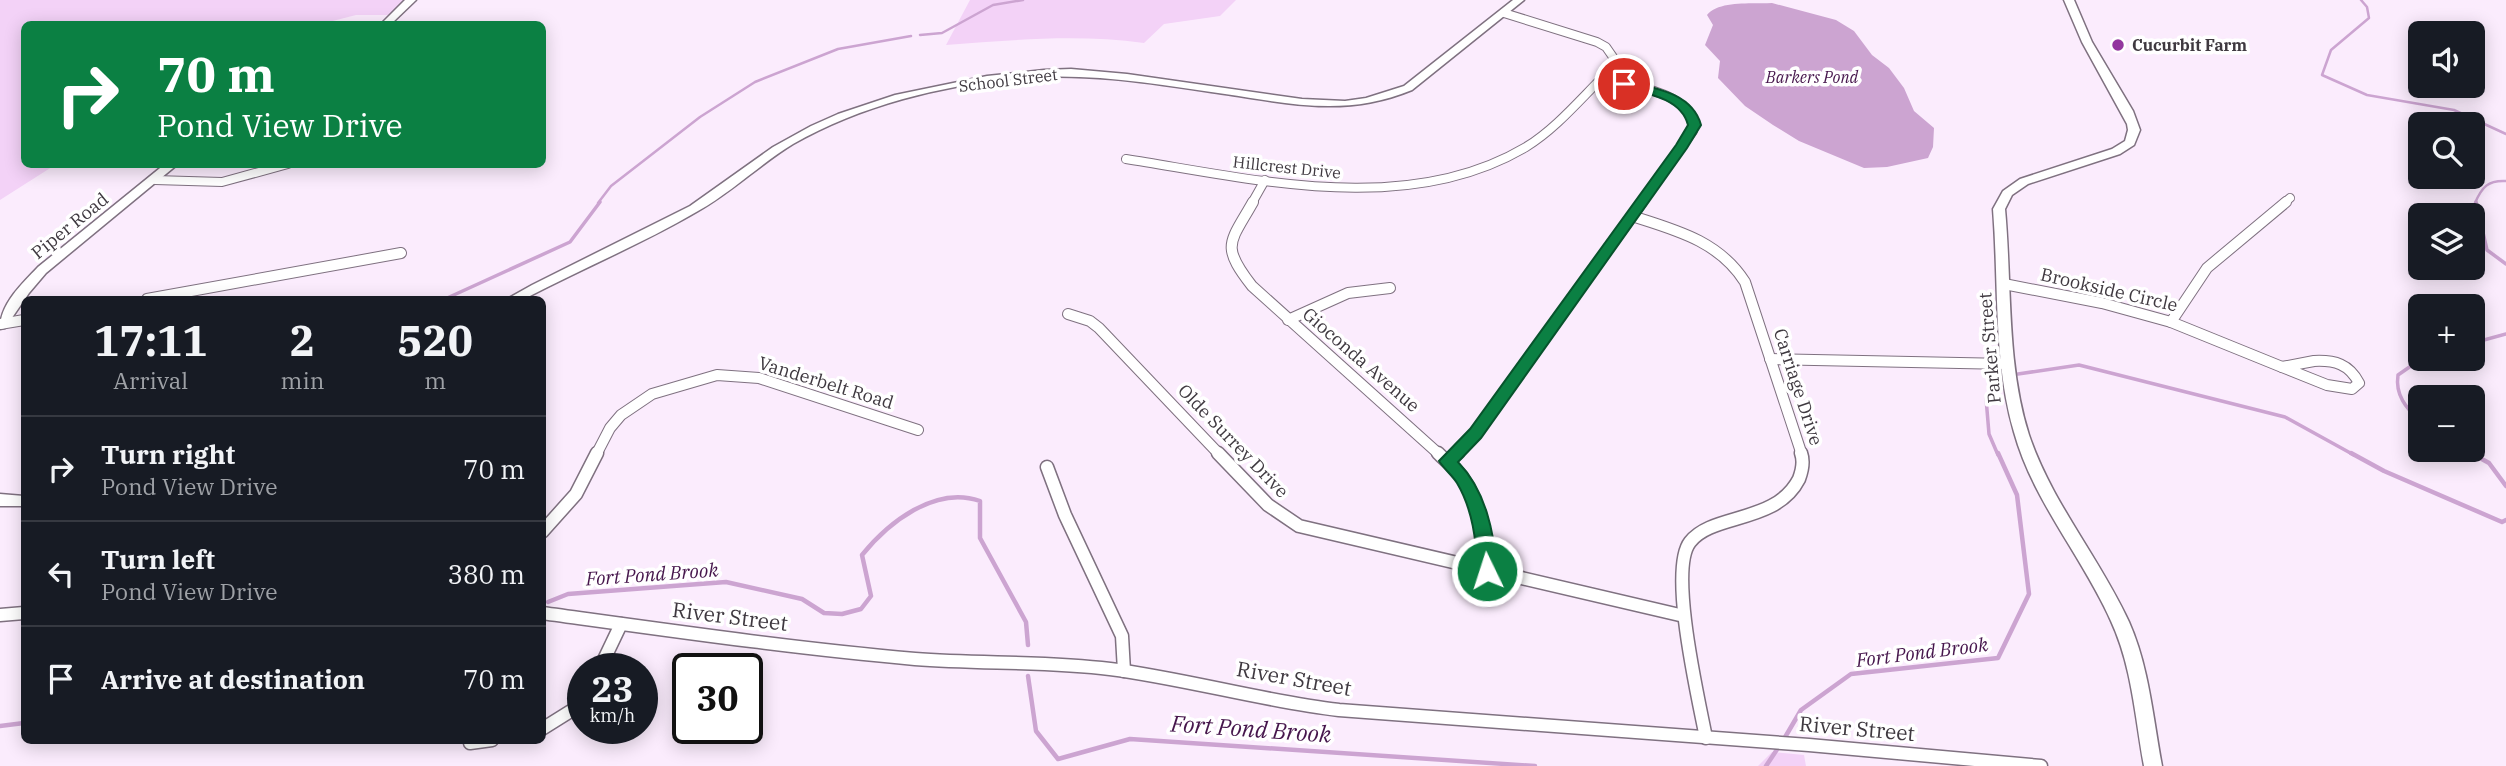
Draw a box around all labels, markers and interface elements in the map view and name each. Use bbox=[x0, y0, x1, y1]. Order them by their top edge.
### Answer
map controls bbox=[2408, 21, 2485, 462]
button: sound bbox=[2408, 21, 2485, 98]
place label: Cucurbit Farm bbox=[2132, 35, 2247, 55]
marker: Cucurbit Farm bbox=[2110, 37, 2126, 53]
text: 70 m bbox=[157, 42, 275, 105]
icon: right bbox=[42, 49, 133, 140]
pin bbox=[1594, 54, 1654, 114]
street label: School Street bbox=[957, 64, 1059, 96]
icon: arrive bbox=[1605, 65, 1643, 103]
water label: Barkers Pond bbox=[1765, 67, 1858, 87]
text: Pond View Drive bbox=[157, 104, 403, 146]
button: search bbox=[2408, 112, 2485, 189]
street label: Hillcrest Drive bbox=[1232, 151, 1342, 183]
street label: Piper Road bbox=[26, 187, 113, 264]
button: layers bbox=[2408, 203, 2485, 280]
street label: Brookside Circle bbox=[2038, 263, 2180, 316]
street label: Parker Street bbox=[1973, 292, 2006, 405]
button: + bbox=[2408, 294, 2485, 371]
street label: Gioconda Avenue bbox=[1298, 302, 1425, 417]
text: 17:11 bbox=[94, 313, 208, 368]
text: 2 bbox=[290, 313, 315, 368]
text: 520 bbox=[397, 313, 473, 368]
street label: Carriage Drive bbox=[1769, 325, 1828, 448]
street label: Vanderbelt Road bbox=[756, 351, 897, 414]
text: Arrival bbox=[113, 365, 188, 395]
text: min bbox=[281, 365, 324, 395]
text: m bbox=[424, 365, 446, 395]
street label: Olde Surrey Drive bbox=[1173, 379, 1294, 502]
button: − bbox=[2408, 385, 2485, 462]
text: Turn right bbox=[101, 437, 235, 471]
icon: right bbox=[42, 450, 80, 488]
text: 70 m bbox=[463, 452, 525, 486]
text: Pond View Drive bbox=[101, 471, 278, 501]
position arrow bbox=[1450, 534, 1524, 608]
text: Turn left bbox=[101, 542, 215, 576]
icon: left bbox=[42, 555, 80, 593]
text: 380 m bbox=[447, 557, 525, 591]
water label: Fort Pond Brook bbox=[584, 557, 720, 591]
text: Pond View Drive bbox=[101, 576, 278, 606]
street label: River Street bbox=[671, 595, 789, 637]
water label: Fort Pond Brook bbox=[1854, 632, 1990, 672]
speed limit sign: 30 bbox=[672, 653, 763, 744]
street label: River Street bbox=[1235, 654, 1354, 702]
icon: arrive bbox=[42, 660, 80, 698]
text: Arrive at destination bbox=[101, 662, 365, 696]
text: 70 m bbox=[463, 662, 525, 696]
text: 23 bbox=[591, 666, 634, 712]
text: km/h bbox=[590, 704, 635, 727]
water label: Fort Pond Brook bbox=[1169, 707, 1333, 749]
street label: River Street bbox=[1798, 709, 1916, 747]

